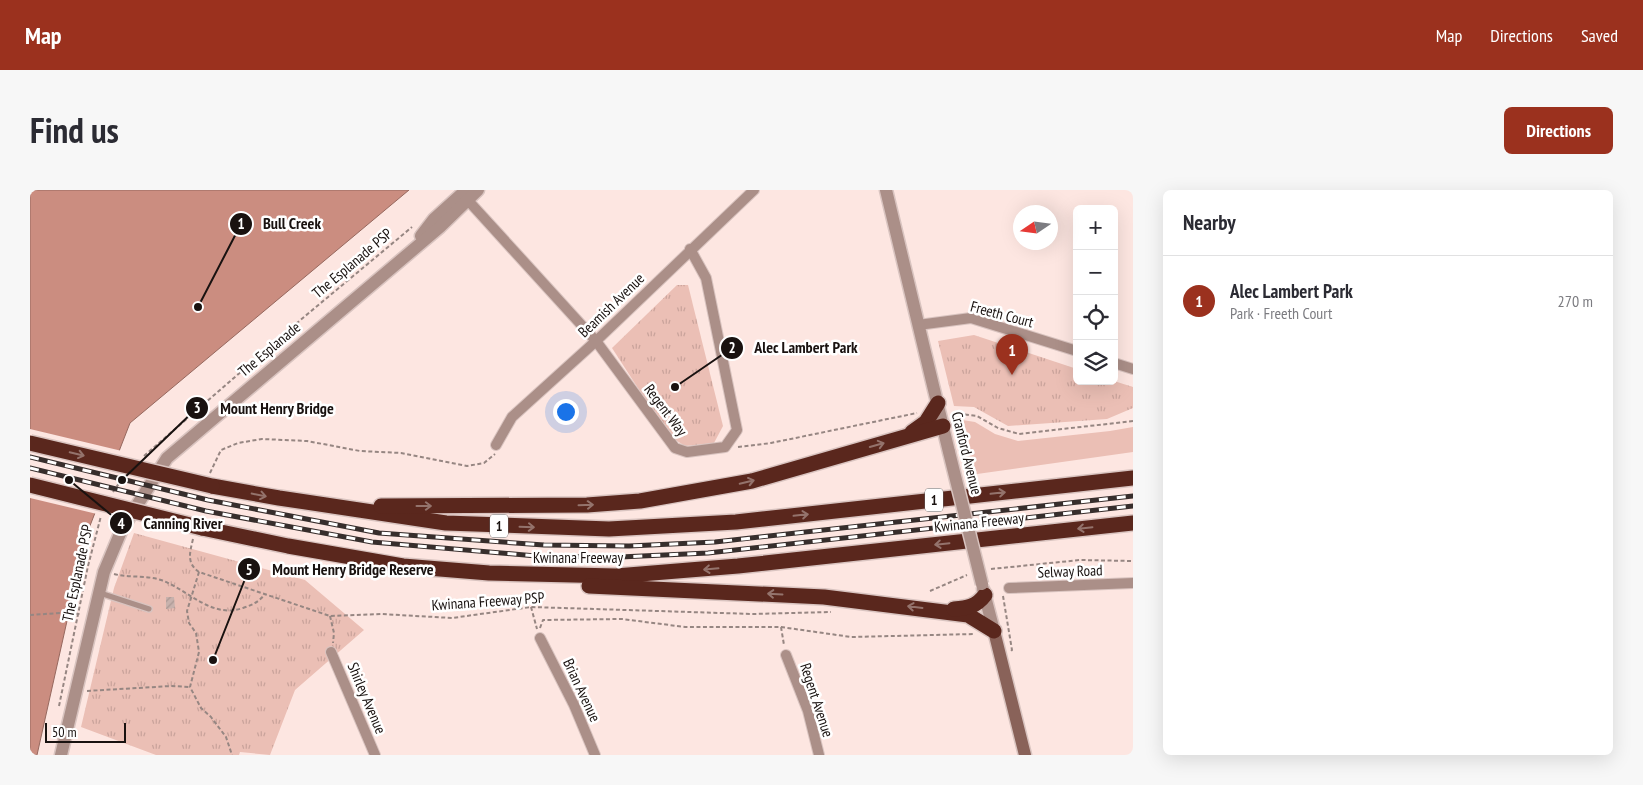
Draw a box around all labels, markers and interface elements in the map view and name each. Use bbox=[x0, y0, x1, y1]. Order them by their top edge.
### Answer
text: Map bbox=[25, 20, 62, 51]
text: Map bbox=[1436, 24, 1462, 47]
text: Directions bbox=[1490, 24, 1553, 47]
text: Saved bbox=[1581, 24, 1618, 47]
text: Find us bbox=[30, 107, 119, 153]
button: Directions bbox=[1504, 107, 1613, 154]
north arrow bbox=[1013, 205, 1058, 250]
map controls bbox=[1073, 205, 1118, 385]
button: + bbox=[1073, 205, 1118, 250]
callout: Bull Creek bbox=[228, 208, 331, 239]
text: Nearby bbox=[1183, 209, 1236, 236]
text: Bull Creek bbox=[263, 213, 321, 233]
text: 1 bbox=[237, 214, 245, 233]
street label: The Esplanade PSP bbox=[308, 224, 396, 302]
button: − bbox=[1073, 250, 1118, 295]
street label: Beamish Avenue bbox=[574, 269, 648, 341]
text: Alec Lambert Park bbox=[1230, 279, 1353, 303]
text: 1 bbox=[1195, 291, 1203, 311]
text: 270 m bbox=[1558, 291, 1593, 311]
button: locate bbox=[1073, 295, 1118, 340]
street label: Freeth Court bbox=[968, 296, 1036, 332]
text: Park · Freeth Court bbox=[1230, 303, 1332, 323]
street label: The Esplanade bbox=[234, 317, 304, 381]
callout: Alec Lambert Park bbox=[720, 332, 868, 363]
pin: 1 bbox=[996, 334, 1028, 375]
text: Alec Lambert Park bbox=[753, 337, 858, 357]
text: 2 bbox=[728, 338, 736, 357]
button: layers bbox=[1073, 340, 1118, 385]
street label: Regent Way bbox=[640, 380, 692, 440]
callout: Mount Henry Bridge bbox=[185, 393, 344, 424]
text: 3 bbox=[193, 398, 201, 417]
text: Mount Henry Bridge bbox=[220, 398, 334, 418]
your location bbox=[553, 399, 579, 425]
street label: Cranford Avenue bbox=[948, 410, 986, 496]
one-way arrow bbox=[869, 440, 885, 450]
one-way arrow bbox=[69, 450, 85, 459]
one-way arrow bbox=[738, 477, 754, 486]
road number: 1 bbox=[925, 488, 943, 512]
one-way arrow bbox=[989, 488, 1005, 498]
one-way arrow bbox=[251, 490, 267, 500]
one-way arrow bbox=[578, 500, 594, 509]
one-way arrow bbox=[415, 501, 431, 511]
callout: Canning River bbox=[109, 508, 232, 539]
street label: Kwinana Freeway bbox=[933, 508, 1025, 536]
one-way arrow bbox=[793, 510, 809, 520]
text: Canning River bbox=[144, 513, 223, 533]
text: 4 bbox=[117, 514, 125, 533]
road number: 1 bbox=[490, 514, 508, 538]
street label: The Esplanade PSP bbox=[57, 523, 97, 623]
one-way arrow bbox=[519, 523, 535, 532]
one-way arrow bbox=[1077, 523, 1093, 533]
one-way arrow bbox=[935, 539, 951, 549]
street label: Kwinana Freeway bbox=[533, 548, 623, 567]
callout: Mount Henry Bridge Reserve bbox=[237, 554, 444, 585]
text: Mount Henry Bridge Reserve bbox=[272, 559, 434, 579]
text: 5 bbox=[245, 560, 253, 579]
street label: Selway Road bbox=[1037, 560, 1103, 582]
one-way arrow bbox=[703, 564, 719, 574]
street label: Kwinana Freeway PSP bbox=[431, 588, 545, 614]
one-way arrow bbox=[768, 590, 784, 599]
one-way arrow bbox=[907, 602, 923, 612]
street label: Brian Avenue bbox=[559, 655, 605, 725]
street label: Shirley Avenue bbox=[343, 659, 391, 737]
street label: Regent Avenue bbox=[796, 661, 838, 739]
scale bar bbox=[45, 720, 126, 743]
text: 50 m bbox=[52, 723, 77, 741]

